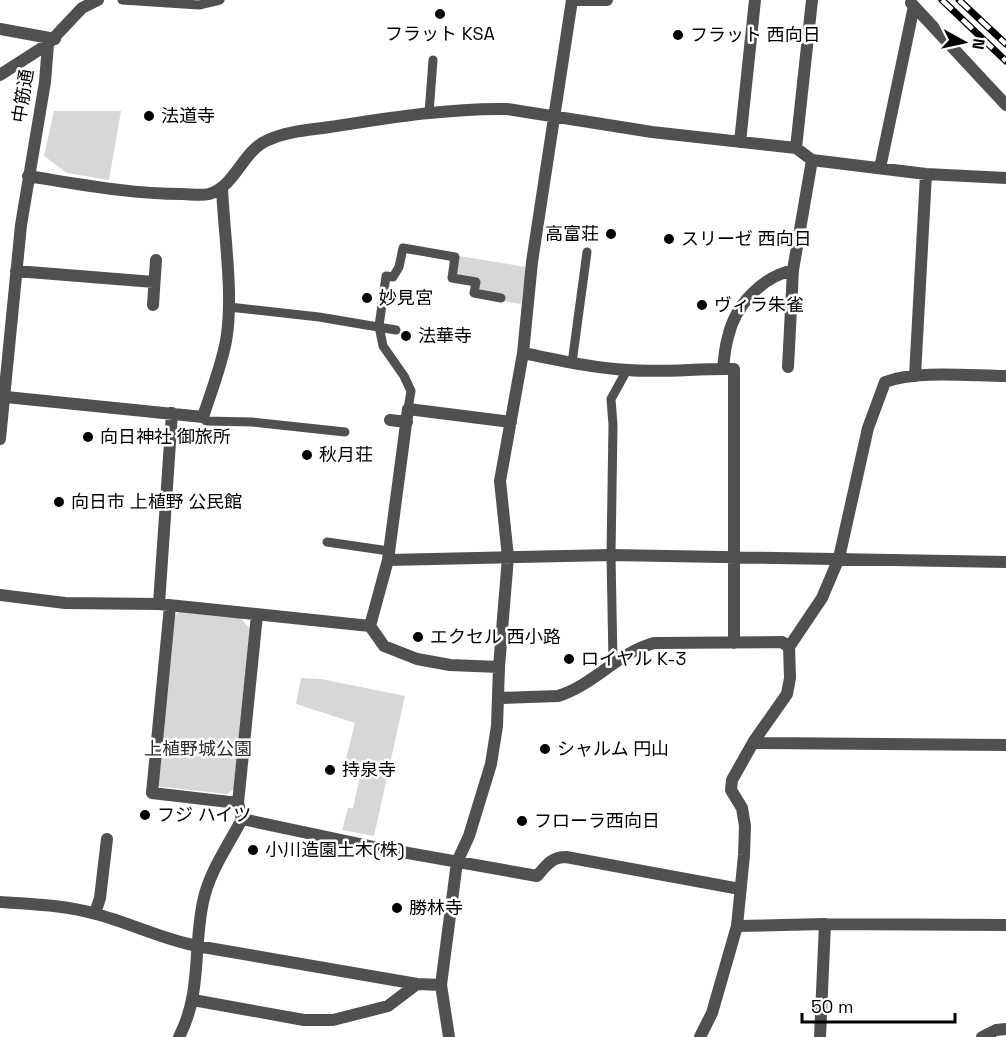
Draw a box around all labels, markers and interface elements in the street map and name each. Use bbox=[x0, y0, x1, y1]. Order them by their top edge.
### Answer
marker: フラット KSA bbox=[433, 7, 447, 21]
north arrow bbox=[934, 12, 994, 72]
place label: フラット KSA bbox=[385, 22, 495, 45]
place label: フラット 西向日 bbox=[690, 23, 821, 46]
marker: フラット 西向日 bbox=[671, 28, 685, 42]
text: N bbox=[967, 37, 990, 51]
street label: 中筋通 bbox=[7, 67, 38, 124]
place label: 法道寺 bbox=[161, 104, 215, 127]
marker: 法道寺 bbox=[142, 109, 156, 123]
place label: 高富荘 bbox=[545, 222, 599, 245]
marker: 高富荘 bbox=[604, 227, 618, 241]
place label: スリーゼ 西向日 bbox=[681, 227, 812, 250]
marker: スリーゼ 西向日 bbox=[662, 232, 676, 246]
place label: 妙見宮 bbox=[379, 286, 433, 309]
marker: 妙見宮 bbox=[360, 291, 374, 305]
place label: ヴィラ朱雀 bbox=[714, 293, 804, 316]
marker: ヴィラ朱雀 bbox=[695, 298, 709, 312]
place label: 法華寺 bbox=[418, 324, 472, 347]
marker: 法華寺 bbox=[399, 329, 413, 343]
place label: 向日神社 御旅所 bbox=[100, 425, 231, 448]
marker: 向日神社 御旅所 bbox=[81, 430, 95, 444]
place label: 秋月荘 bbox=[319, 443, 373, 466]
marker: 秋月荘 bbox=[300, 448, 314, 462]
place label: 向日市 上植野 公民館 bbox=[71, 490, 242, 513]
marker: 向日市 上植野 公民館 bbox=[52, 495, 66, 509]
place label: エクセル 西小路 bbox=[430, 625, 561, 648]
marker: エクセル 西小路 bbox=[411, 630, 425, 644]
place label: ロイヤル K-3 bbox=[581, 647, 686, 670]
marker: ロイヤル K-3 bbox=[562, 652, 576, 666]
park label: 上植野城公園 bbox=[144, 737, 252, 760]
place label: シャルム 円山 bbox=[557, 737, 669, 760]
marker: シャルム 円山 bbox=[538, 742, 552, 756]
place label: 持泉寺 bbox=[342, 758, 396, 781]
marker: 持泉寺 bbox=[323, 763, 337, 777]
place label: フジ ハイツ bbox=[157, 803, 251, 826]
marker: フジ ハイツ bbox=[138, 808, 152, 822]
place label: フローラ西向日 bbox=[534, 809, 660, 832]
marker: フローラ西向日 bbox=[515, 814, 529, 828]
place label: 小川造園土木(株) bbox=[265, 838, 405, 861]
marker: 小川造園土木(株) bbox=[246, 843, 260, 857]
place label: 勝林寺 bbox=[409, 896, 463, 919]
marker: 勝林寺 bbox=[390, 901, 404, 915]
scale bar bbox=[802, 986, 955, 1024]
text: 50 m bbox=[811, 995, 853, 1018]

